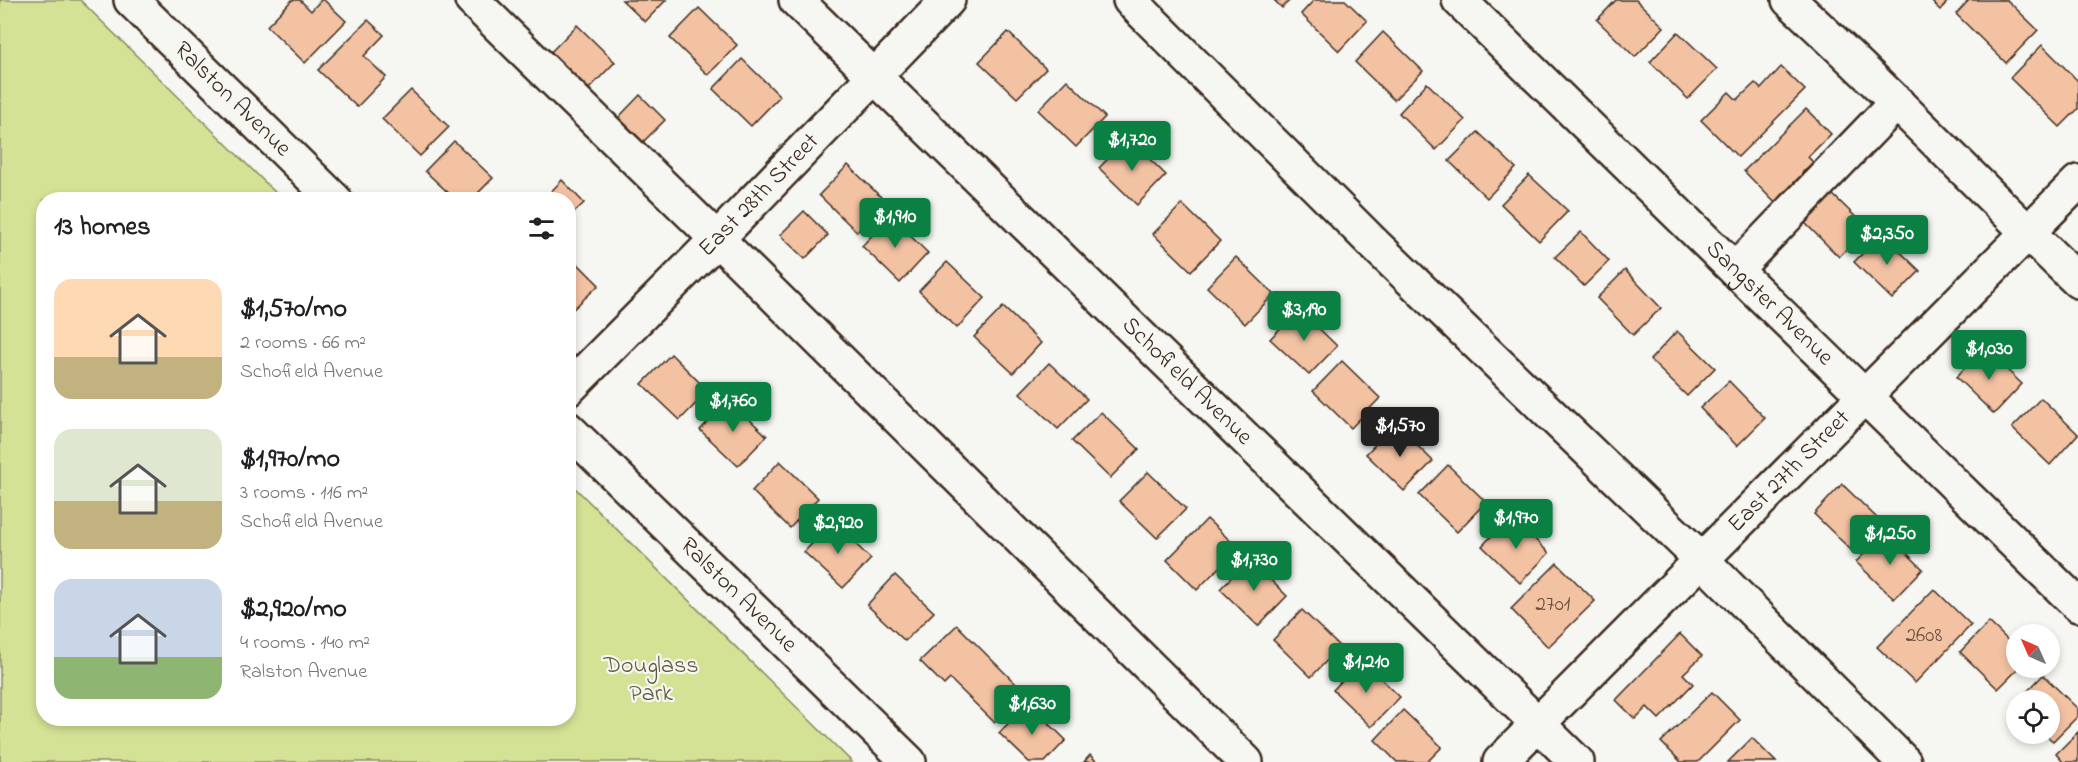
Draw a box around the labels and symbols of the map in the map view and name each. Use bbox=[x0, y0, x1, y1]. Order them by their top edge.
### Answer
street label: Ralston Avenue bbox=[166, 33, 299, 166]
pin: $1,720 bbox=[1083, 121, 1181, 172]
street label: East 28th Street bbox=[691, 125, 828, 265]
pin: $1,910 bbox=[846, 198, 944, 249]
pin: $2,350 bbox=[1838, 215, 1936, 266]
street label: Sangster Avenue bbox=[1697, 232, 1842, 375]
pin: $3,190 bbox=[1255, 291, 1353, 342]
street label: Schofield Avenue bbox=[1113, 309, 1261, 454]
pin: $1,030 bbox=[1940, 330, 2038, 381]
pin: $1,760 bbox=[684, 382, 782, 433]
street label: East 27th Street bbox=[1720, 402, 1859, 541]
pin: $1,570 bbox=[1351, 407, 1449, 458]
pin: $1,970 bbox=[1467, 499, 1565, 550]
pin: $2,920 bbox=[789, 504, 887, 555]
pin: $1,250 bbox=[1841, 515, 1939, 566]
street label: Ralston Avenue bbox=[671, 529, 805, 661]
pin: $1,730 bbox=[1205, 541, 1303, 592]
house number: 2701 bbox=[1536, 590, 1571, 620]
house number: 2608 bbox=[1906, 621, 1942, 651]
north arrow bbox=[2006, 624, 2060, 678]
pin: $1,210 bbox=[1317, 643, 1415, 694]
park label: Douglass Park bbox=[602, 649, 699, 712]
pin: $1,630 bbox=[983, 685, 1081, 736]

